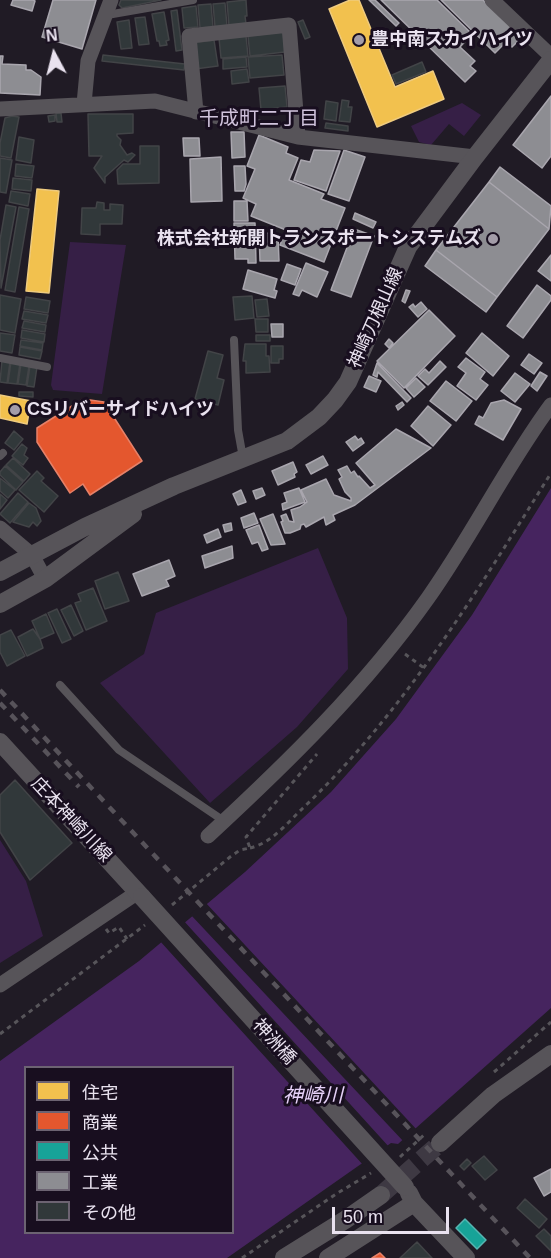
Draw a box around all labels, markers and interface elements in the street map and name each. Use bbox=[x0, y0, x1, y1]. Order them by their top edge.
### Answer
north arrow bbox=[24, 24, 84, 84]
text: N bbox=[45, 26, 59, 45]
place label: 豊中南スカイハイツ bbox=[371, 29, 533, 51]
marker: 豊中南スカイハイツ bbox=[352, 33, 366, 47]
district label: 千成町二丁目 bbox=[199, 107, 319, 131]
place label: 株式会社新開トランスポートシステムズ bbox=[157, 228, 481, 250]
marker: 株式会社新開トランスポートシステムズ bbox=[486, 232, 500, 246]
street label: 神崎刀根山線 bbox=[344, 264, 408, 372]
place label: CSリバーサイドハイツ bbox=[27, 399, 214, 421]
marker: CSリバーサイドハイツ bbox=[8, 403, 22, 417]
street label: 庄本神崎川線 bbox=[26, 773, 116, 867]
street label: 神洲橋 bbox=[248, 1015, 300, 1069]
legend bbox=[24, 1066, 234, 1234]
text: 住宅 bbox=[82, 1083, 118, 1103]
water label: 神崎川 bbox=[283, 1084, 343, 1108]
text: 商業 bbox=[82, 1113, 118, 1133]
text: 公共 bbox=[82, 1143, 118, 1163]
text: 工業 bbox=[82, 1173, 118, 1193]
scale bar bbox=[335, 1195, 452, 1233]
text: その他 bbox=[82, 1203, 136, 1223]
text: 50 m bbox=[343, 1207, 383, 1227]

